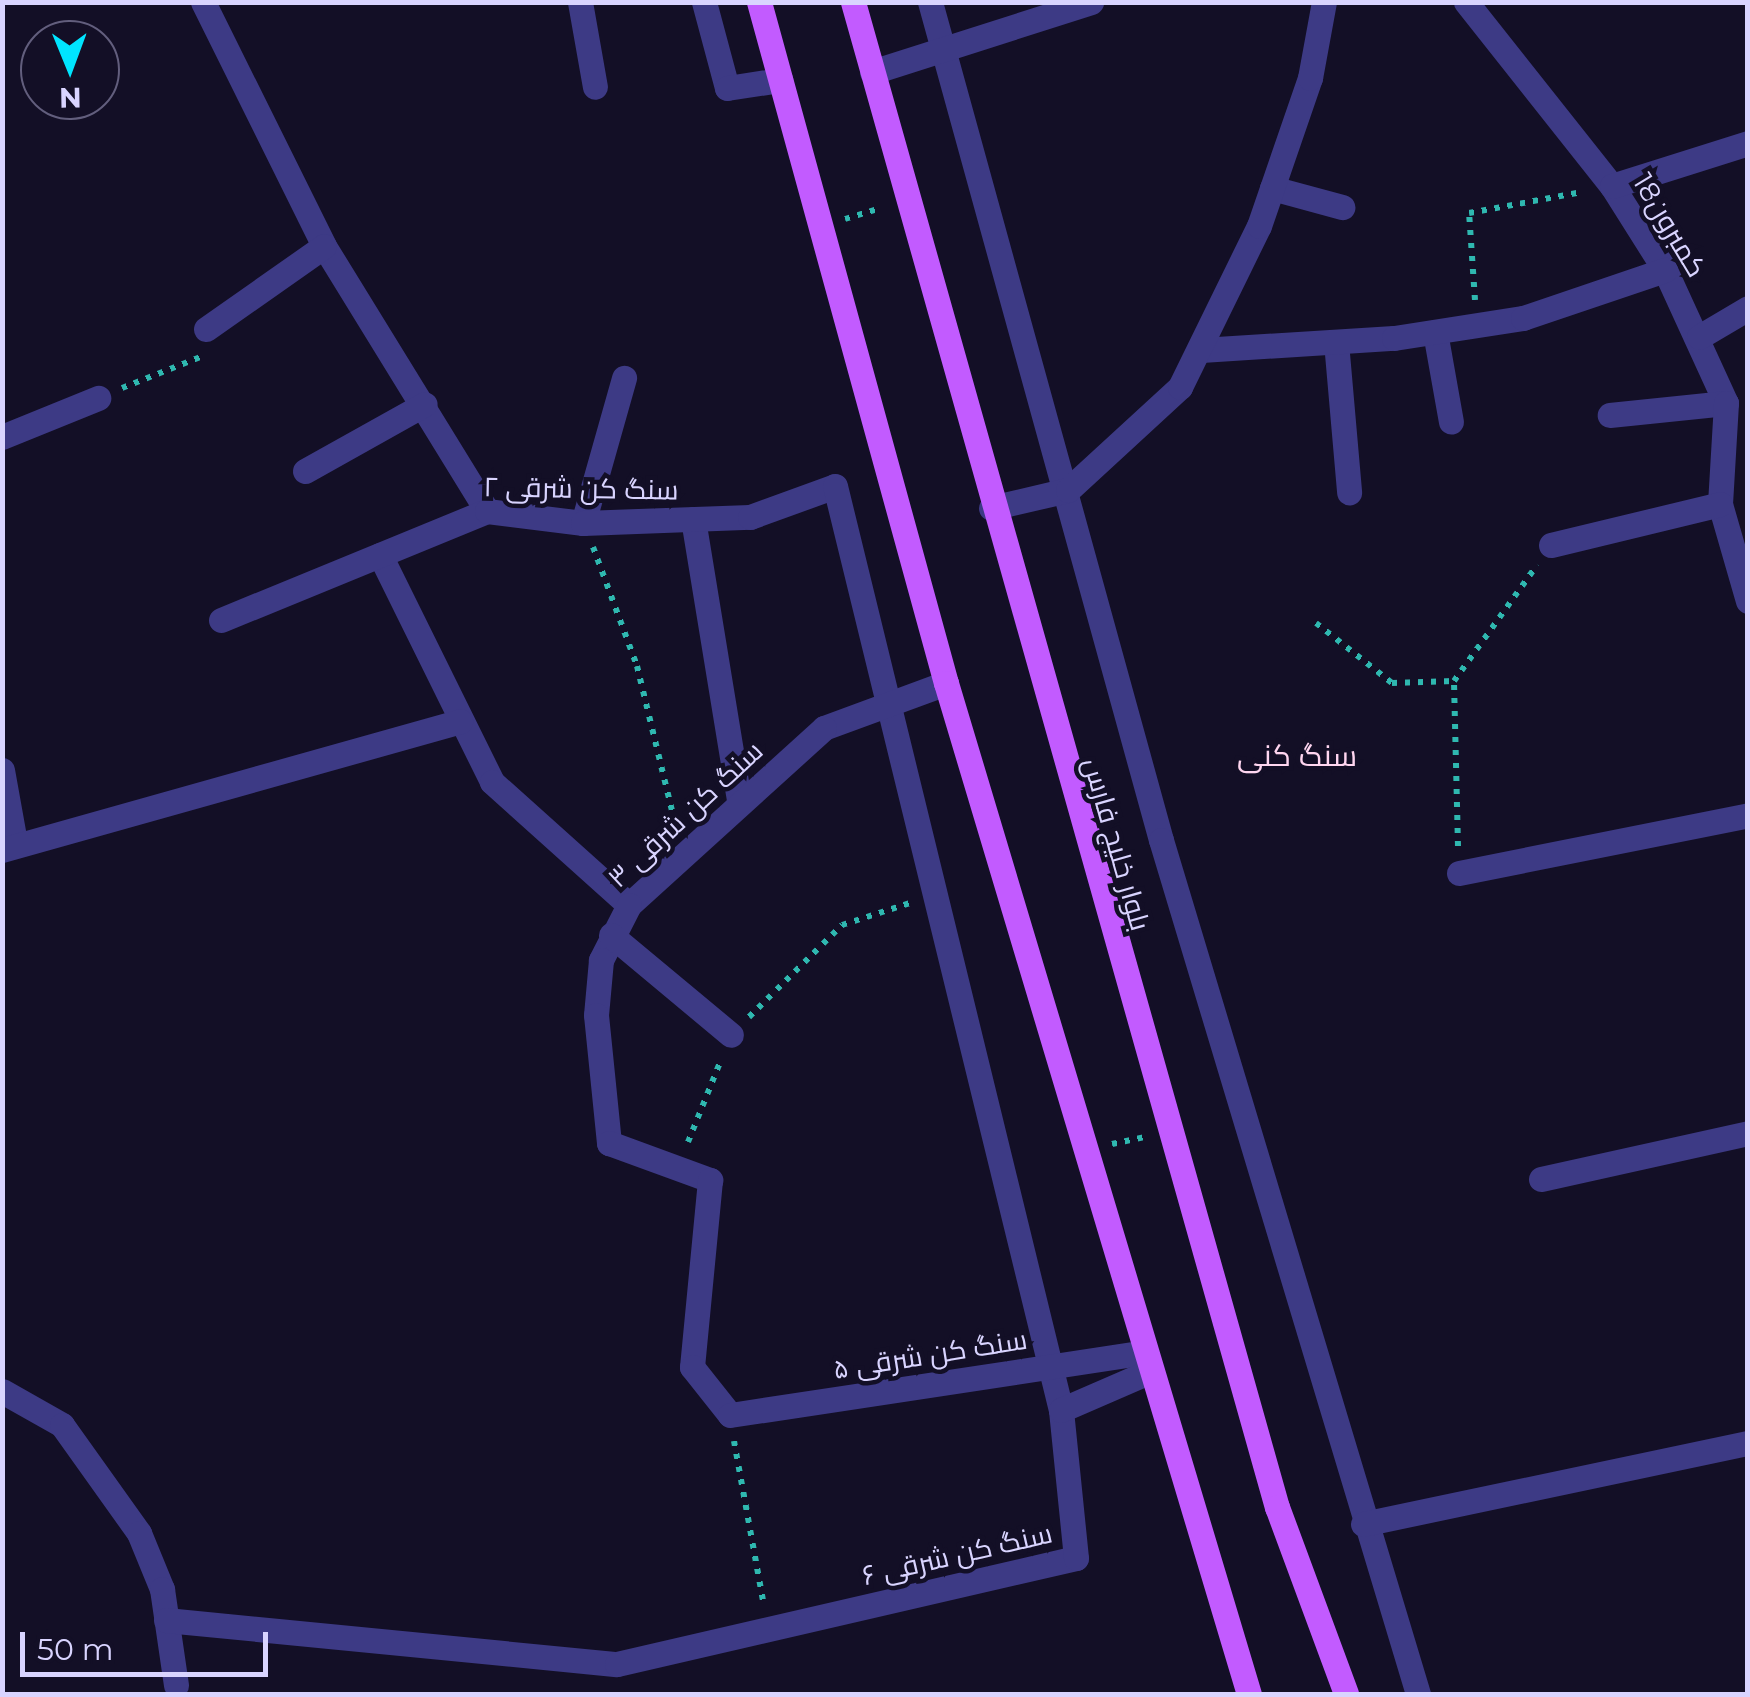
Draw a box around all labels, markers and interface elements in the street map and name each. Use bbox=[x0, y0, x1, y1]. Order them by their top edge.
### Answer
north arrow bbox=[20, 20, 120, 120]
text: N bbox=[59, 81, 82, 115]
street label: کمبرون18 bbox=[1626, 167, 1714, 283]
street label: سنگ کن شرقی ۲ bbox=[483, 469, 679, 507]
street label: سنگ کن شرقی ۳ bbox=[601, 734, 769, 894]
district label: سنگ کنی bbox=[1237, 738, 1357, 774]
street label: بلوار خلیج فارس bbox=[1076, 754, 1158, 934]
street label: سنگ کن شرقی ۵ bbox=[831, 1322, 1029, 1386]
street label: سنگ کن شرقی ۶ bbox=[859, 1516, 1055, 1592]
scale bar bbox=[25, 1612, 272, 1674]
text: 50 m bbox=[37, 1631, 114, 1668]

